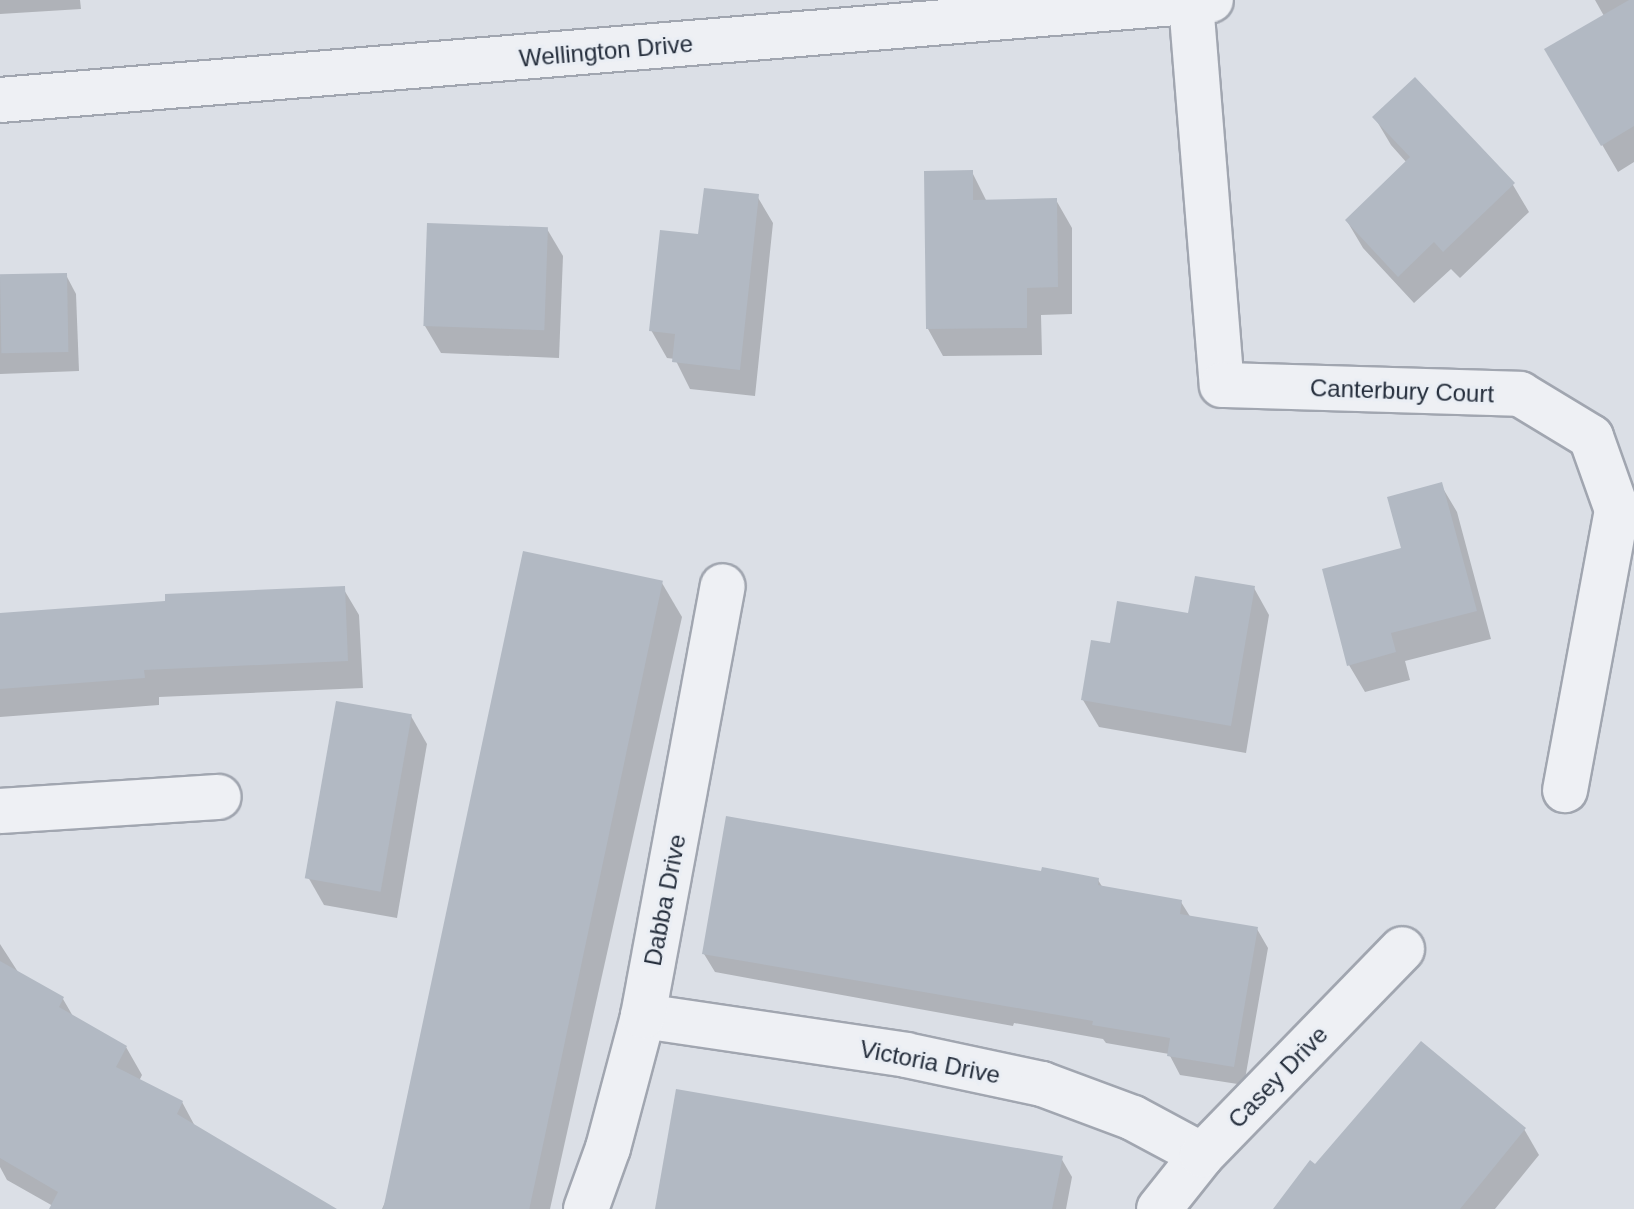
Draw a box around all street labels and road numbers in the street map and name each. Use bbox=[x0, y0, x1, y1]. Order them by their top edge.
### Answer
street label: Wellington Drive bbox=[518, 29, 694, 73]
street label: Canterbury Court bbox=[1310, 373, 1494, 409]
street label: Dabba Drive bbox=[638, 832, 692, 968]
street label: Casey Drive bbox=[1222, 1020, 1334, 1134]
street label: Victoria Drive bbox=[857, 1034, 1003, 1090]

